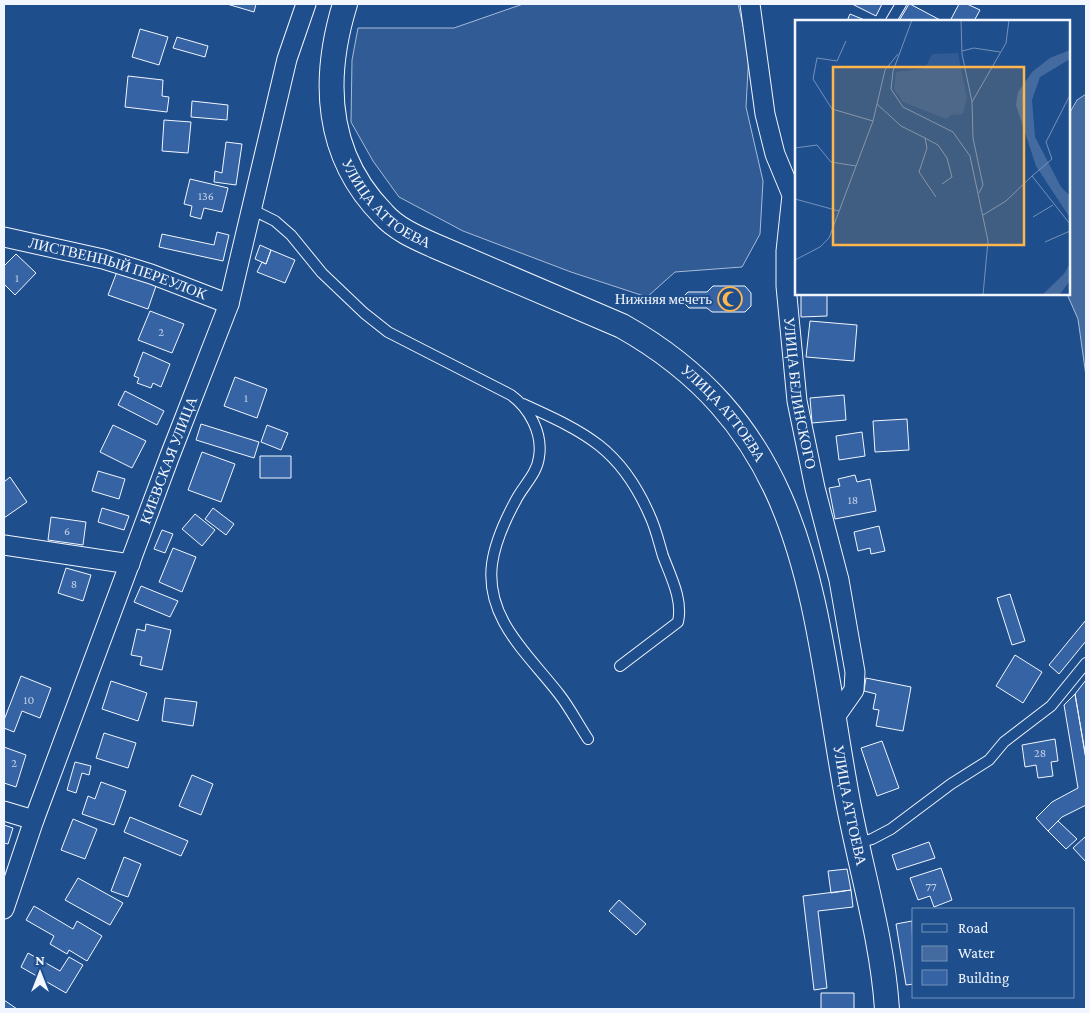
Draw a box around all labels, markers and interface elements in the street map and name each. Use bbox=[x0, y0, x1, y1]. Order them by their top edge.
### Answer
inset map bbox=[795, 20, 1070, 295]
street label: УЛИЦА АТТОЕВА bbox=[339, 156, 433, 251]
house number: 136 bbox=[198, 189, 214, 203]
street label: ЛИСТВЕННЫЙ ПЕРЕУЛОК bbox=[27, 235, 210, 303]
house number: 1 bbox=[15, 271, 19, 285]
mosque icon: Нижняя мечеть bbox=[717, 286, 743, 312]
place label: Нижняя мечеть bbox=[615, 291, 712, 307]
street label: УЛИЦА БЕЛИНСКОГО bbox=[781, 316, 819, 471]
house number: 2 bbox=[158, 325, 164, 339]
street label: УЛИЦА АТТОЕВА bbox=[678, 362, 768, 465]
house number: 1 bbox=[244, 391, 248, 405]
street label: КИЕВСКАЯ УЛИЦА bbox=[137, 394, 200, 526]
house number: 18 bbox=[848, 493, 858, 507]
house number: 6 bbox=[64, 524, 70, 538]
house number: 8 bbox=[71, 577, 77, 591]
house number: 10 bbox=[24, 693, 35, 707]
street label: УЛИЦА АТТОЕВА bbox=[830, 744, 870, 867]
house number: 28 bbox=[1034, 746, 1046, 760]
house number: 2 bbox=[11, 756, 17, 770]
house number: 77 bbox=[925, 880, 937, 894]
legend bbox=[912, 908, 1075, 998]
text: Road bbox=[958, 920, 989, 936]
text: Water bbox=[958, 945, 995, 961]
north arrow bbox=[15, 948, 65, 998]
text: N bbox=[35, 952, 45, 968]
text: Building bbox=[958, 970, 1009, 987]

